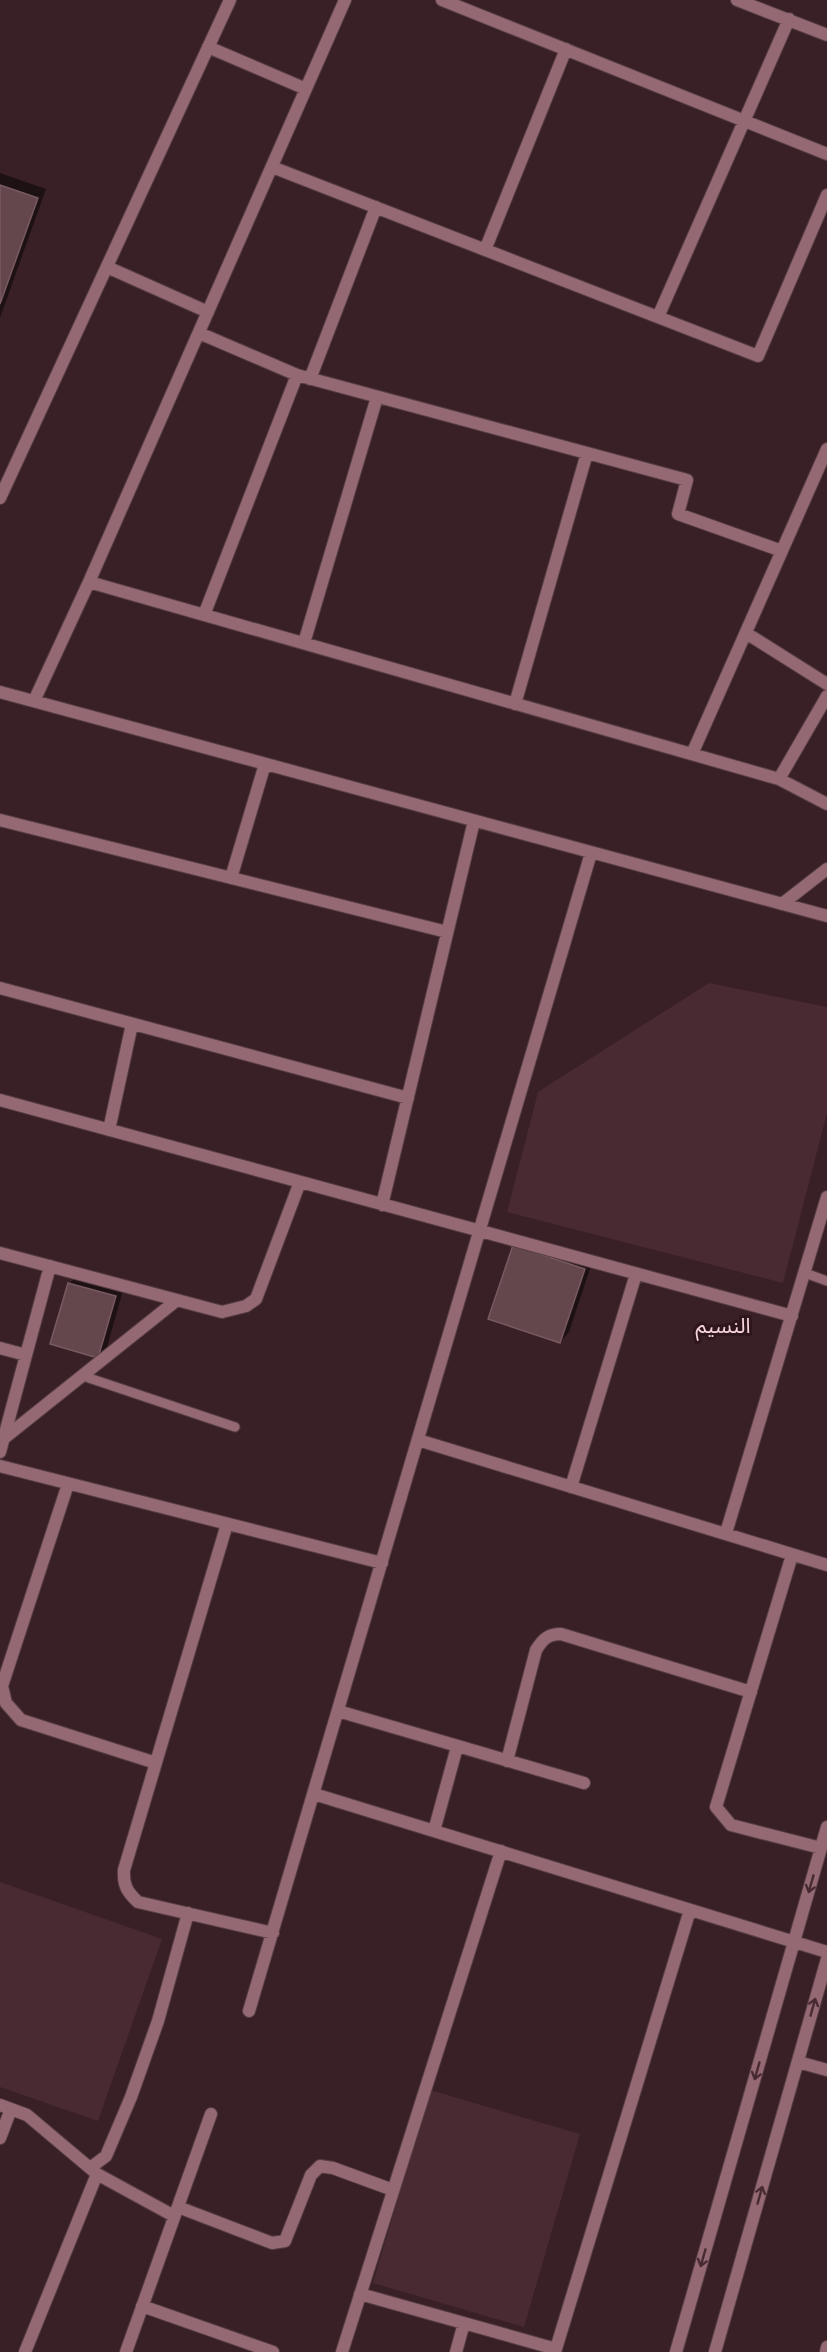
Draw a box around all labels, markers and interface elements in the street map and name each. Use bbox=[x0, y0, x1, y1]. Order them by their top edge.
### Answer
district label: النسيم bbox=[695, 1314, 751, 1341]
one-way arrow bbox=[805, 1874, 816, 1893]
one-way arrow bbox=[808, 1998, 819, 2017]
one-way arrow bbox=[751, 2061, 762, 2080]
one-way arrow bbox=[755, 2186, 766, 2205]
one-way arrow bbox=[697, 2248, 708, 2267]

